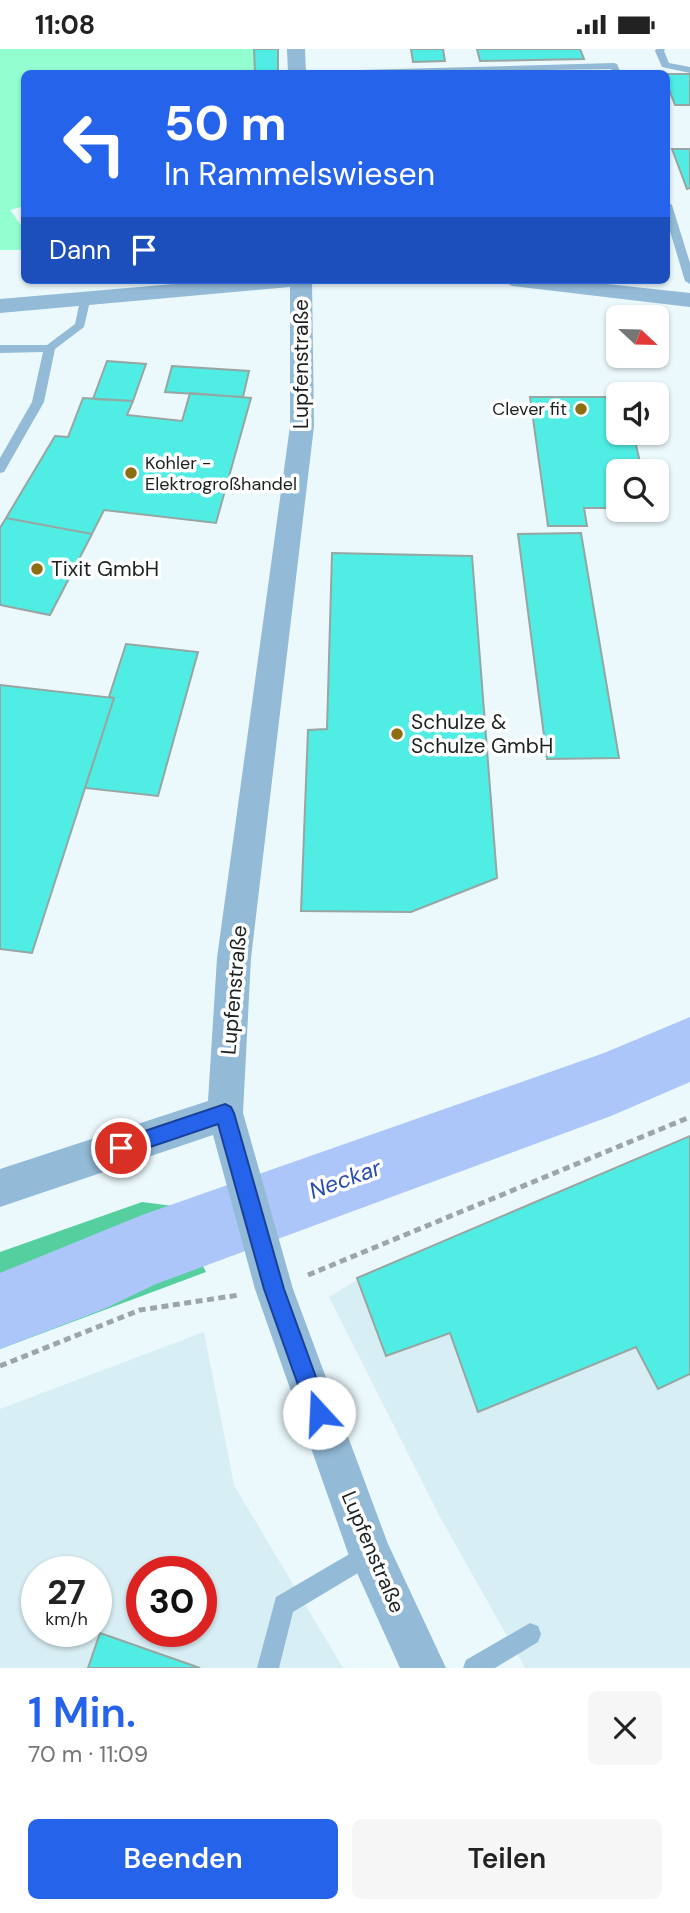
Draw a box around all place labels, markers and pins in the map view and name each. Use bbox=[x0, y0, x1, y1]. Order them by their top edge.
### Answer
place label: Clever fit bbox=[492, 397, 567, 421]
marker: Clever fit bbox=[573, 401, 589, 417]
place label: Kohler - Elektrogroßhandel bbox=[145, 451, 297, 496]
marker: Kohler - Elektrogroßhandel bbox=[123, 465, 139, 481]
place label: Tixit GmbH bbox=[51, 555, 159, 583]
marker: Tixit GmbH bbox=[29, 561, 45, 577]
place label: Schulze & Schulze GmbH bbox=[411, 708, 553, 760]
marker: Schulze & Schulze GmbH bbox=[389, 726, 405, 742]
pin bbox=[91, 1118, 151, 1178]

